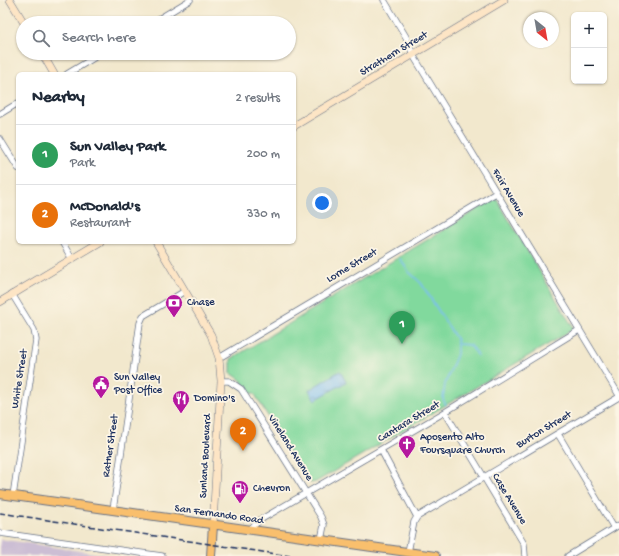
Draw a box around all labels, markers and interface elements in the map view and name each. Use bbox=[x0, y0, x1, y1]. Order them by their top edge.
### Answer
north arrow bbox=[523, 12, 559, 48]
map controls bbox=[571, 12, 607, 84]
button: + bbox=[571, 12, 607, 48]
search box bbox=[16, 16, 296, 60]
icon: search bbox=[30, 27, 52, 49]
street label: Strathern Street bbox=[358, 28, 431, 79]
text: Search here bbox=[62, 29, 136, 47]
button: − bbox=[571, 48, 607, 84]
text: Nearby bbox=[32, 88, 85, 108]
text: 2 results bbox=[235, 91, 280, 106]
text: Sun Valley Park bbox=[70, 138, 165, 156]
text: 1 bbox=[42, 147, 48, 162]
text: 200 m bbox=[247, 147, 280, 162]
text: Park bbox=[70, 156, 95, 171]
street label: Fair Avenue bbox=[489, 166, 527, 219]
your location bbox=[312, 193, 332, 213]
text: McDonald's bbox=[70, 198, 140, 216]
text: 2 bbox=[42, 207, 48, 222]
text: 330 m bbox=[247, 207, 280, 222]
text: Restaurant bbox=[70, 216, 130, 231]
street label: Lorne Street bbox=[325, 246, 381, 286]
bank icon: Chase bbox=[164, 293, 184, 318]
place label: Chase bbox=[187, 297, 215, 309]
pin: 1 bbox=[389, 311, 415, 344]
street label: White Street bbox=[9, 347, 31, 409]
place label: Sun Valley Post Office bbox=[113, 372, 162, 397]
public building icon: Sun Valley Post Office bbox=[91, 374, 111, 399]
restaurant icon: Domino's bbox=[171, 389, 191, 414]
place label: Domino's bbox=[193, 393, 236, 405]
street label: Cantara Street bbox=[376, 398, 443, 445]
street label: Burton Street bbox=[513, 408, 575, 452]
street label: Ratner Street bbox=[101, 412, 122, 478]
street label: Sunland Boulevard bbox=[198, 412, 214, 498]
street label: Vineland Avenue bbox=[264, 412, 315, 483]
pin: 2 bbox=[230, 418, 256, 451]
place label: Aposento Alto Foursquare Church bbox=[419, 432, 505, 457]
church icon: Aposento Alto Foursquare Church bbox=[397, 434, 417, 459]
street label: Case Avenue bbox=[489, 471, 529, 527]
fuel station icon: Chevron bbox=[230, 479, 250, 504]
place label: Chevron bbox=[253, 483, 291, 495]
street label: San Fernando Road bbox=[174, 503, 266, 527]

